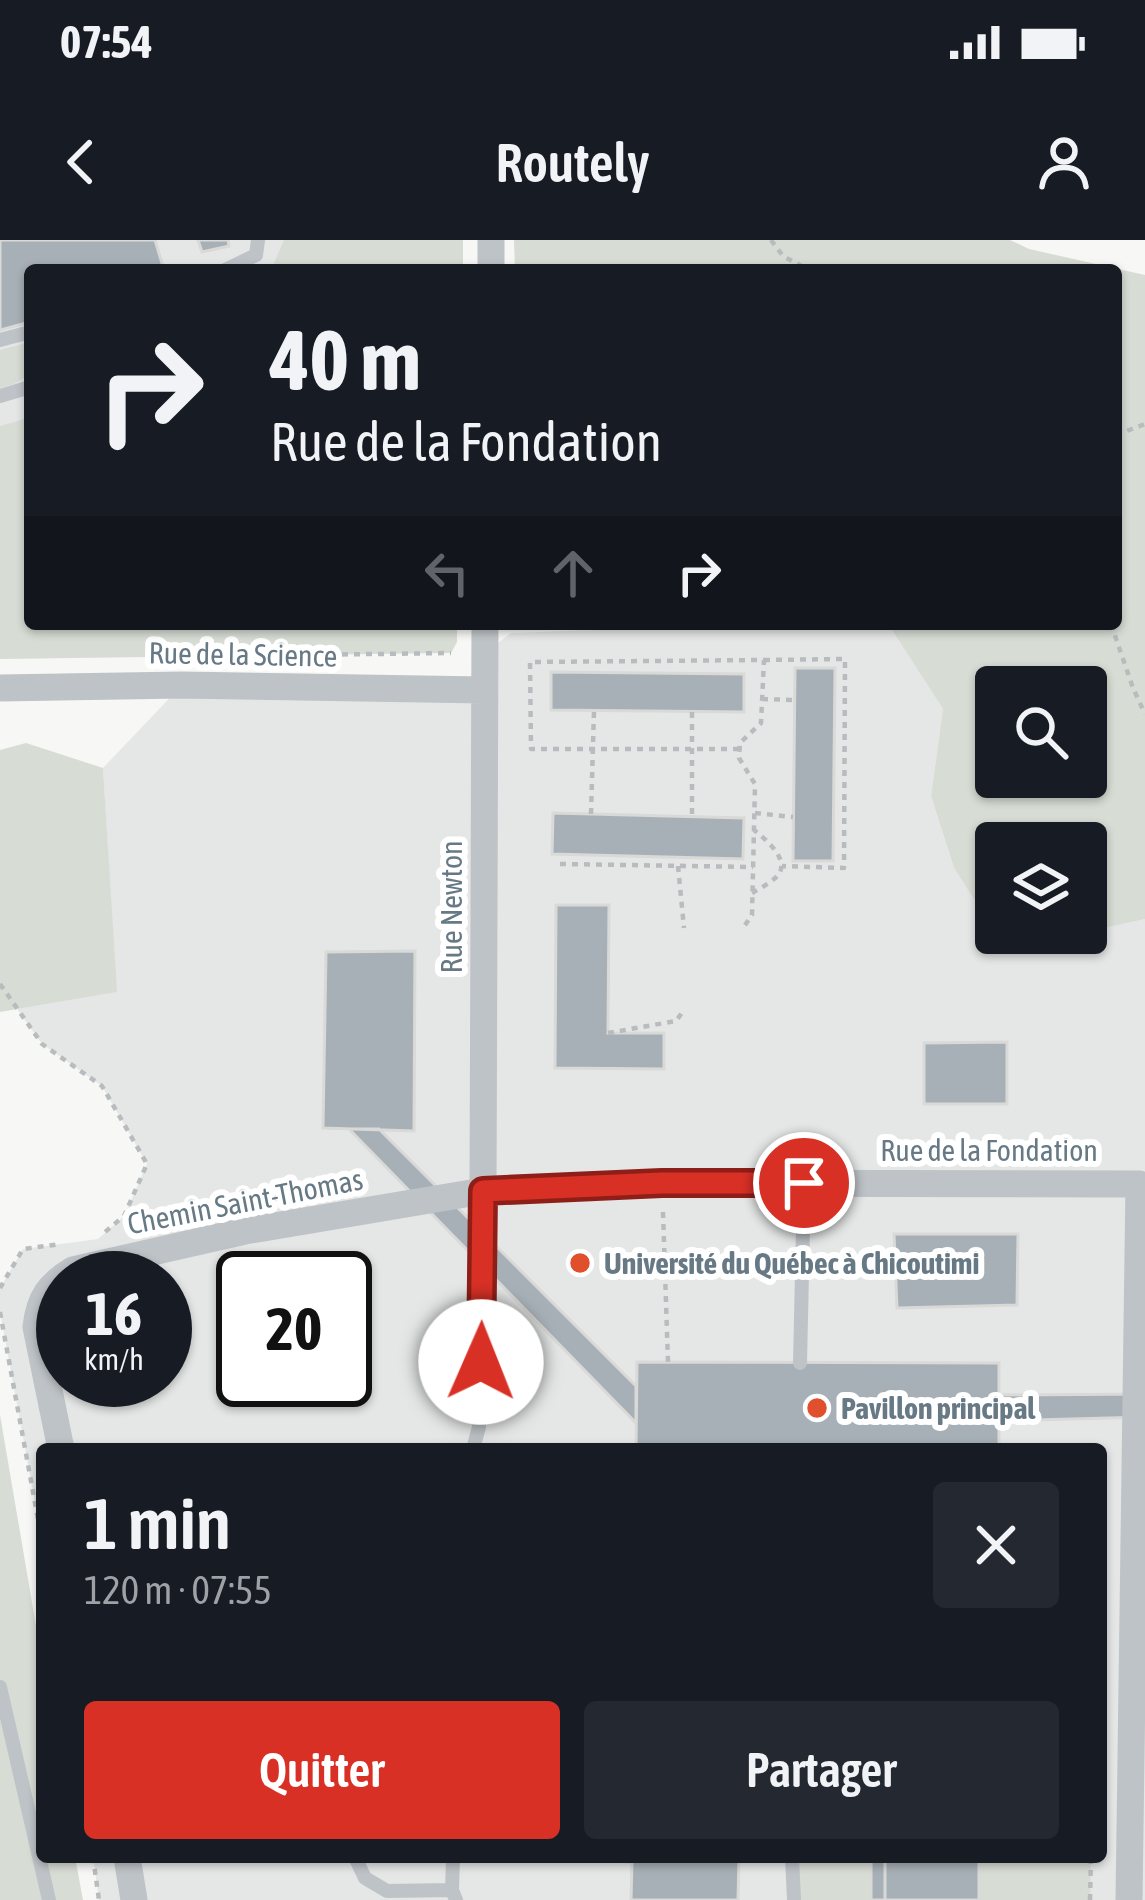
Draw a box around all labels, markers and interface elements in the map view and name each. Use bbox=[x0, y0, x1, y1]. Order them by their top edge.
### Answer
text: 07:54 bbox=[60, 16, 153, 68]
icon: back bbox=[48, 129, 114, 195]
icon: person bbox=[1031, 129, 1097, 195]
text: Routely bbox=[495, 132, 650, 193]
icon: right bbox=[72, 312, 228, 468]
text: 40 m bbox=[270, 312, 421, 408]
text: Rue de la Fondation bbox=[270, 411, 662, 472]
icon: left bbox=[414, 540, 480, 606]
icon: ahead bbox=[540, 540, 606, 606]
icon: right bbox=[666, 540, 732, 606]
street label: Rue de la Science bbox=[148, 635, 338, 673]
map controls bbox=[975, 666, 1107, 954]
button: search bbox=[975, 666, 1107, 798]
button: layers bbox=[975, 822, 1107, 954]
street label: Rue Newton bbox=[434, 840, 468, 974]
pin bbox=[753, 1132, 855, 1234]
street label: Rue de la Fondation bbox=[880, 1133, 1098, 1167]
icon: arrive bbox=[771, 1150, 837, 1216]
street label: Chemin Saint-Thomas bbox=[125, 1162, 365, 1240]
place label: Université du Québec à Chicoutimi bbox=[604, 1246, 979, 1280]
marker: Université du Québec à Chicoutimi bbox=[567, 1250, 593, 1276]
speed limit sign: 20 bbox=[216, 1251, 372, 1407]
text: 16 bbox=[86, 1279, 142, 1348]
position arrow bbox=[418, 1299, 544, 1425]
text: km/h bbox=[84, 1342, 144, 1376]
place label: Pavillon principal bbox=[841, 1391, 1036, 1425]
marker: Pavillon principal bbox=[804, 1395, 830, 1421]
text: 1 min bbox=[84, 1482, 231, 1564]
button: close bbox=[933, 1482, 1059, 1608]
text: 120 m · 07:55 bbox=[84, 1568, 272, 1612]
button: Quitter bbox=[84, 1701, 560, 1839]
button: Partager bbox=[584, 1701, 1059, 1839]

